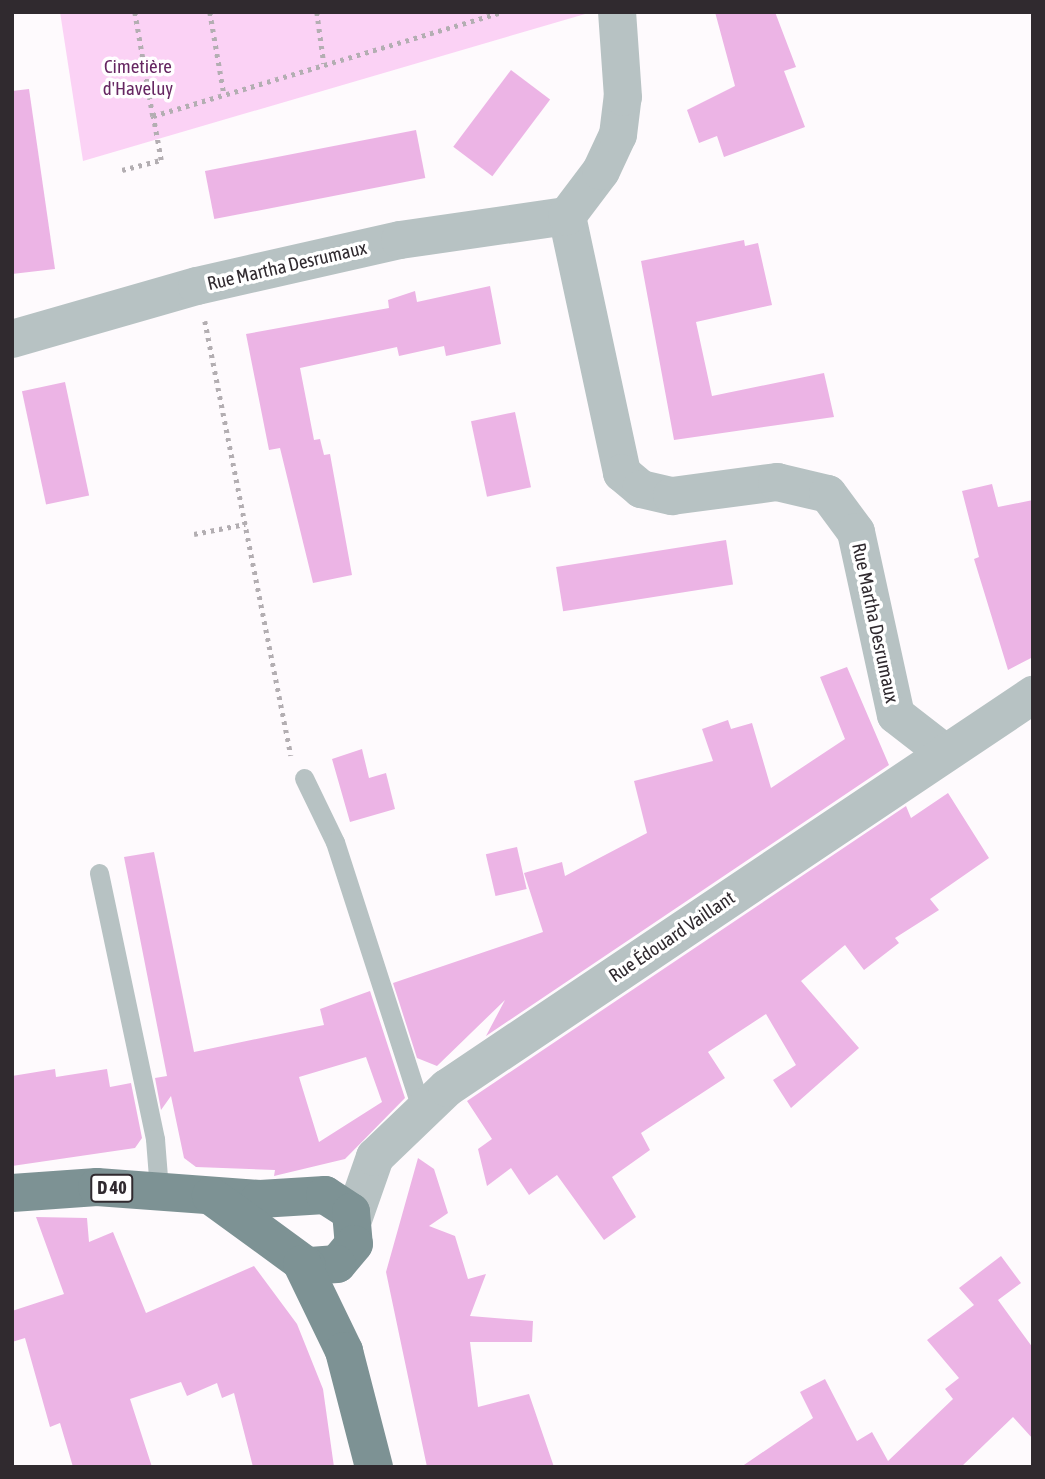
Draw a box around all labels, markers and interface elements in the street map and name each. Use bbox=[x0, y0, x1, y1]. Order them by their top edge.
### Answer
park label: Cimetière d'Haveluy bbox=[103, 56, 173, 100]
street label: Rue Martha Desrumaux bbox=[205, 237, 369, 295]
street label: Rue Martha Desrumaux bbox=[847, 541, 903, 705]
street label: Rue Édouard Vaillant bbox=[605, 887, 739, 987]
road number: D 40 bbox=[89, 1174, 135, 1203]

